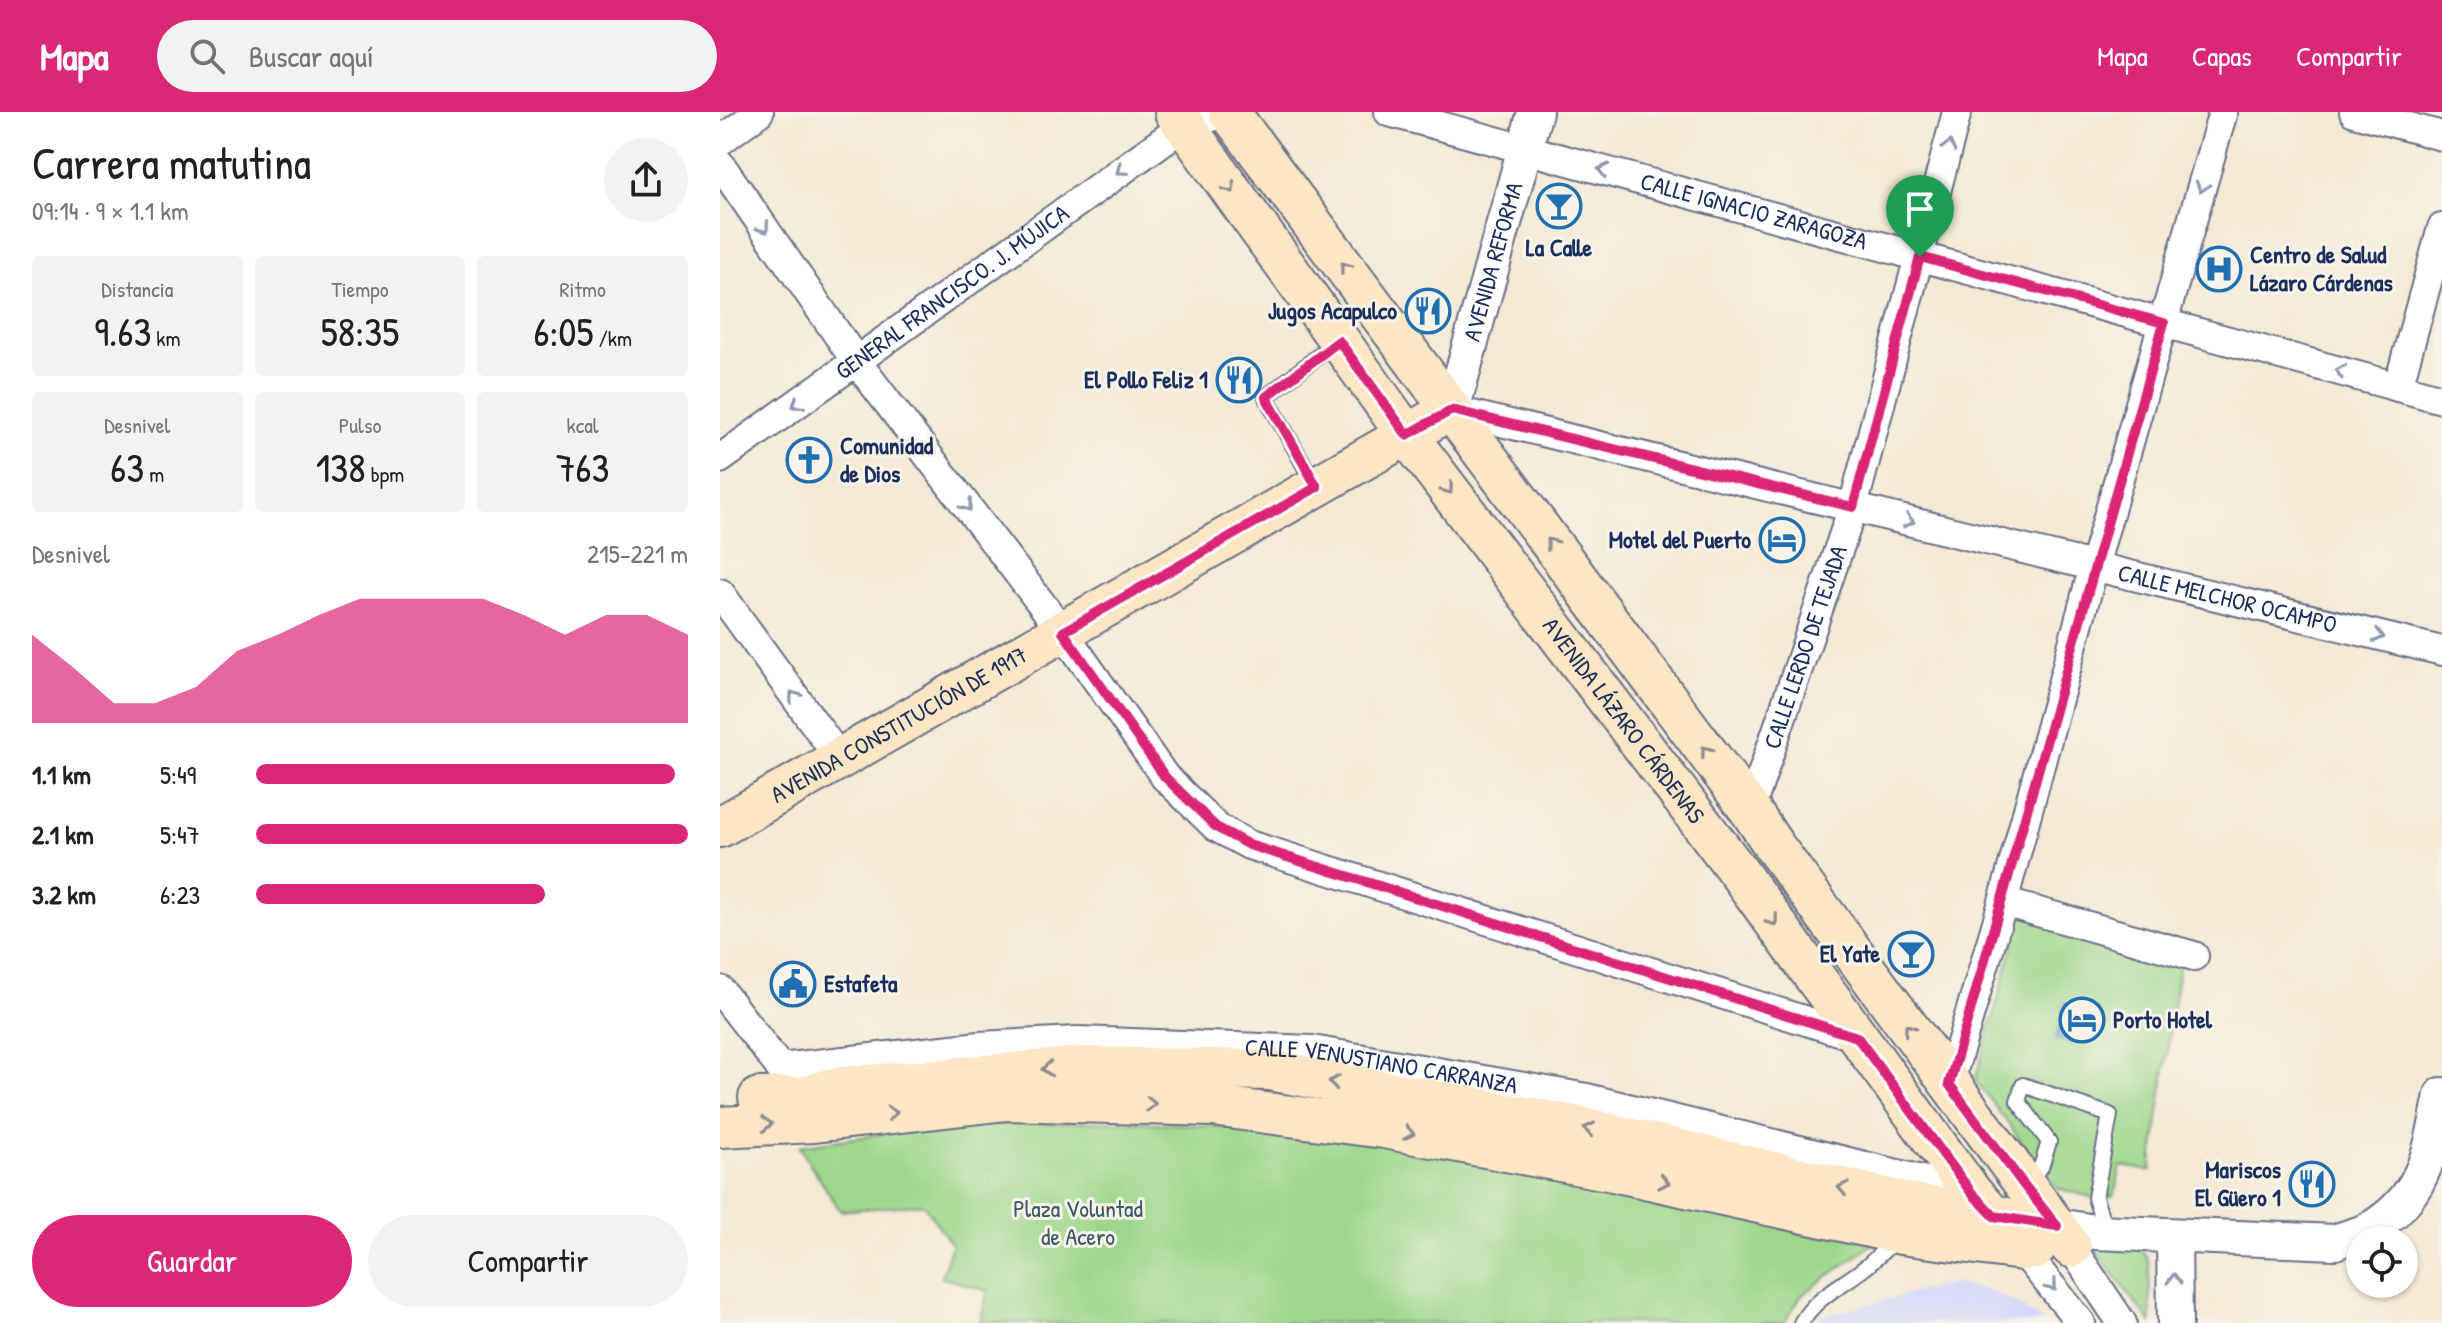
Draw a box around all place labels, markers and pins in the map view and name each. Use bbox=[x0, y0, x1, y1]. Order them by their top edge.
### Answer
pin bbox=[1886, 175, 1954, 257]
bar icon: La Calle bbox=[1535, 182, 1583, 230]
place label: La Calle bbox=[1526, 231, 1593, 263]
place label: Centro de Salud Lázaro Cárdenas bbox=[2250, 238, 2393, 298]
hospital icon: Centro de Salud Lázaro Cárdenas bbox=[2195, 245, 2243, 293]
restaurant icon: Jugos Acapulco bbox=[1404, 287, 1452, 335]
place label: Jugos Acapulco bbox=[1268, 294, 1397, 327]
restaurant icon: El Pollo Feliz 1 bbox=[1215, 356, 1263, 404]
place label: El Pollo Feliz 1 bbox=[1084, 363, 1208, 395]
place label: Comunidad de Dios bbox=[840, 429, 934, 489]
church icon: Comunidad de Dios bbox=[785, 436, 833, 484]
hotel icon: Motel del Puerto bbox=[1758, 516, 1806, 564]
place label: Motel del Puerto bbox=[1609, 523, 1751, 555]
bar icon: El Yate bbox=[1887, 930, 1935, 978]
place label: El Yate bbox=[1820, 937, 1880, 969]
public building icon: Estafeta bbox=[769, 960, 817, 1008]
place label: Estafeta bbox=[824, 967, 898, 999]
hotel icon: Porto Hotel bbox=[2058, 996, 2106, 1044]
place label: Porto Hotel bbox=[2113, 1003, 2213, 1035]
place label: Mariscos El Güero 1 bbox=[2195, 1153, 2281, 1213]
restaurant icon: Mariscos El Güero 1 bbox=[2288, 1160, 2336, 1208]

